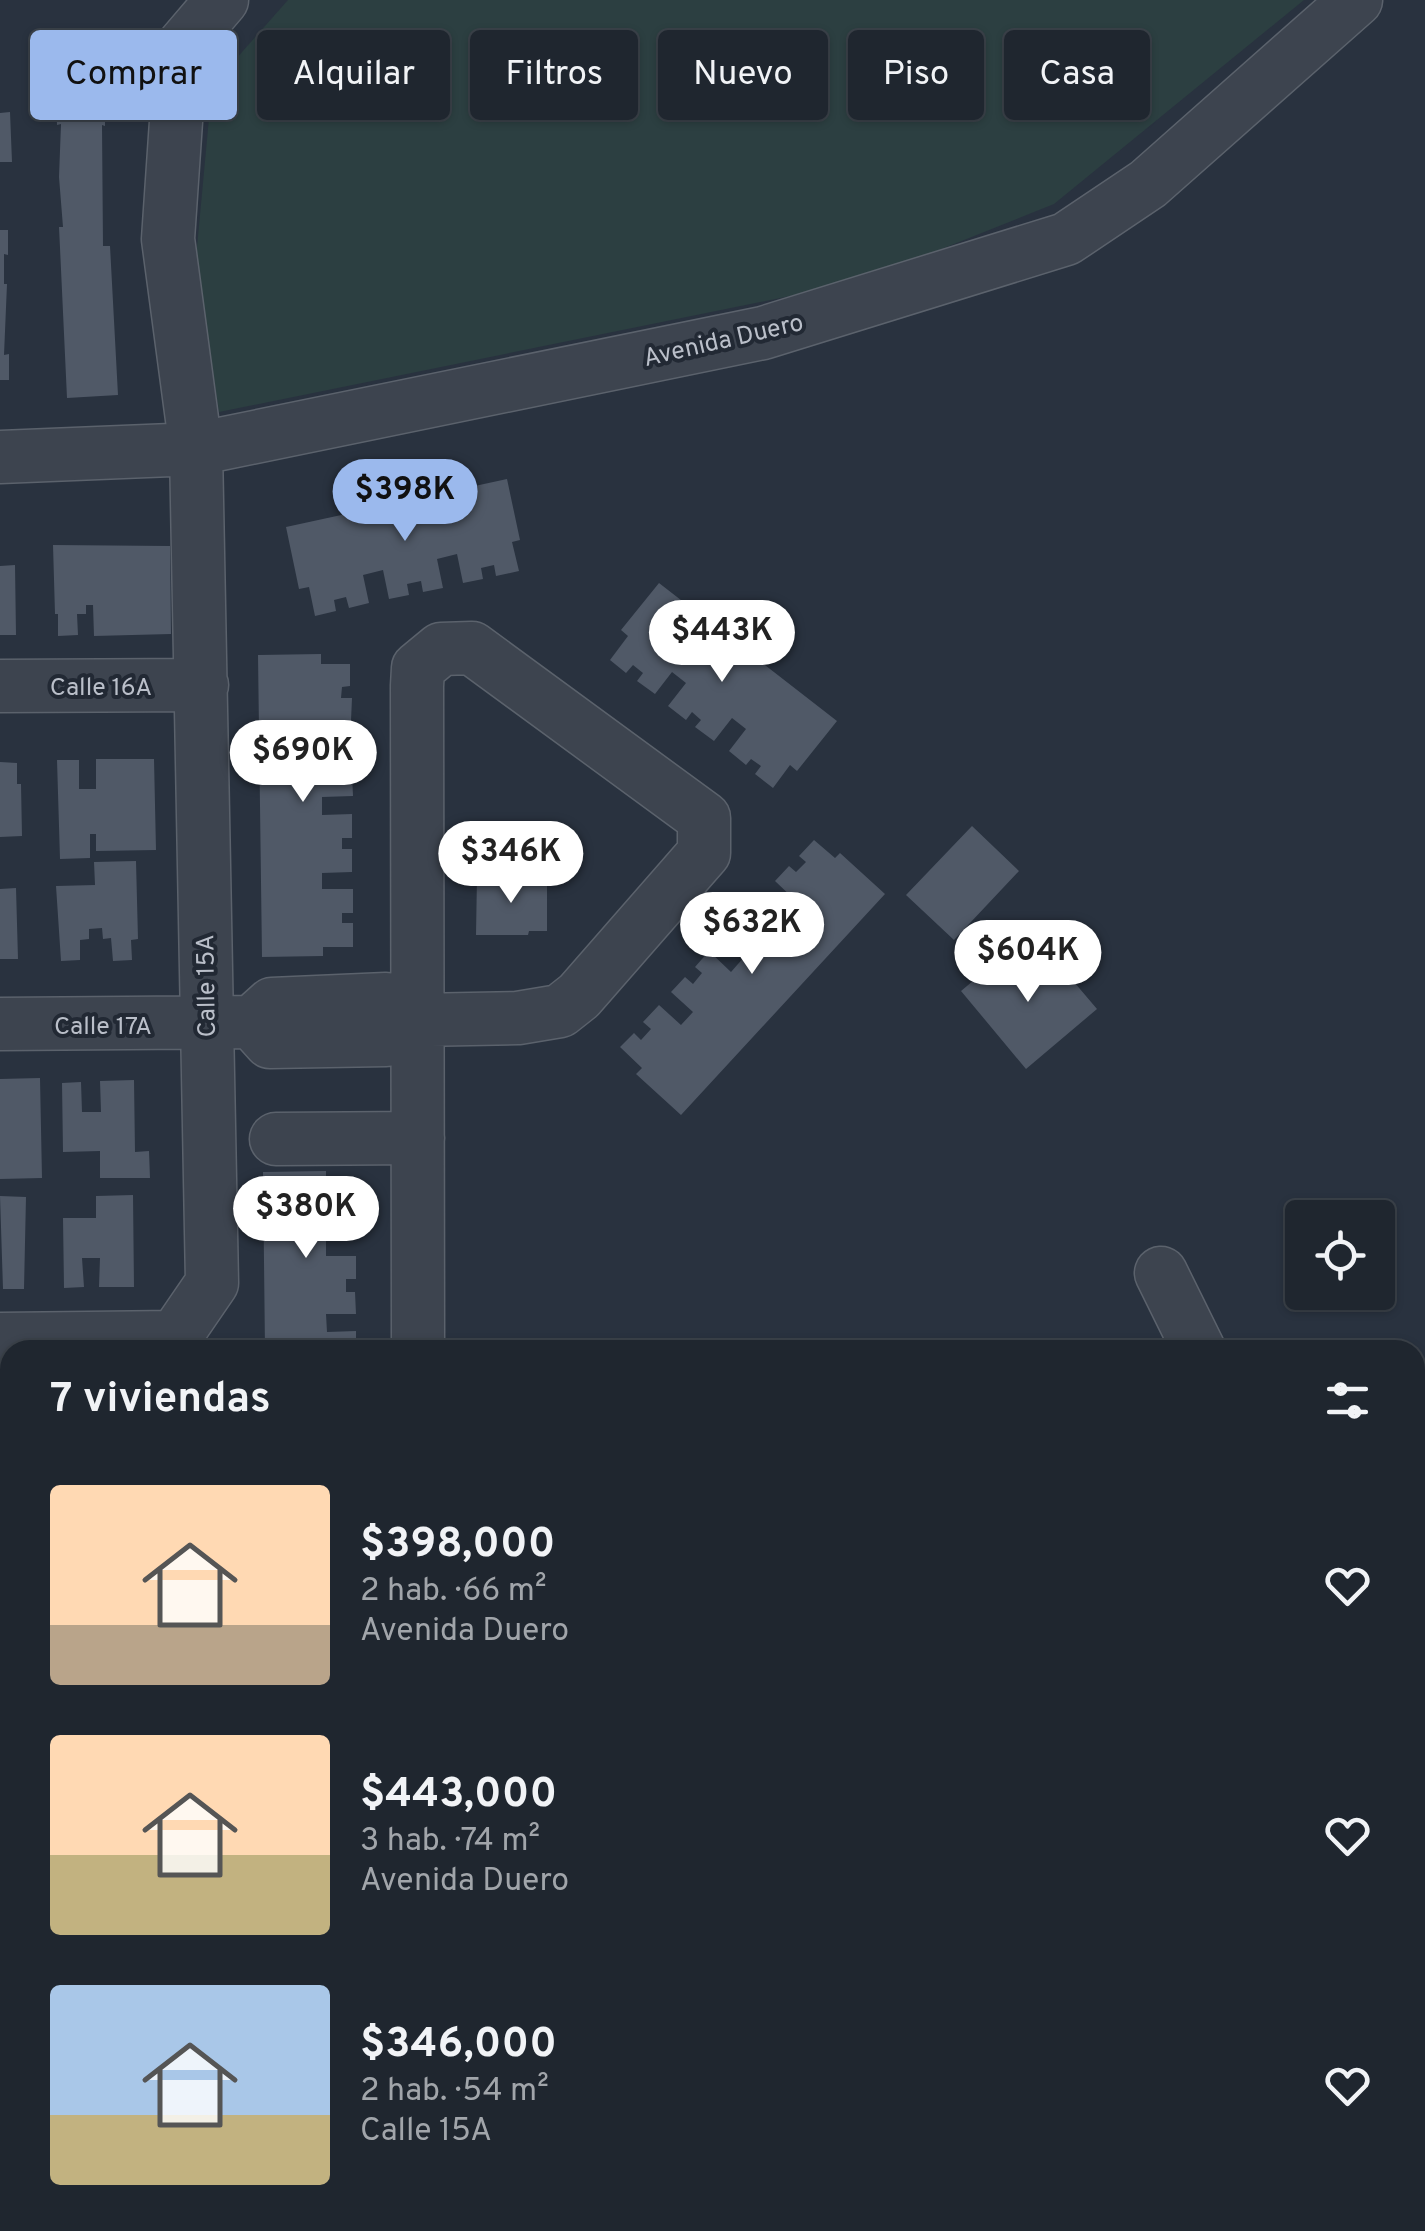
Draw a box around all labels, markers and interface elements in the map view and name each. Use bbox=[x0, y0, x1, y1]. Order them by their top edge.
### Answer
chip: Comprar bbox=[30, 30, 237, 120]
chip: Alquilar bbox=[257, 30, 450, 120]
chip: Filtros bbox=[470, 30, 638, 120]
chip: Nuevo bbox=[658, 30, 828, 120]
chip: Piso bbox=[848, 30, 984, 120]
chip: Casa bbox=[1004, 30, 1150, 120]
street label: Avenida Duero bbox=[640, 308, 807, 376]
pin: $398K bbox=[335, 459, 475, 544]
text: $398K bbox=[355, 471, 455, 511]
pin: $443K bbox=[652, 600, 792, 685]
text: $443K bbox=[671, 612, 773, 652]
street label: Calle 16A bbox=[50, 673, 152, 705]
pin: $690K bbox=[233, 720, 373, 805]
text: $690K bbox=[252, 732, 354, 772]
pin: $346K bbox=[441, 821, 581, 906]
text: $346K bbox=[460, 833, 562, 873]
pin: $632K bbox=[682, 892, 822, 977]
text: $632K bbox=[702, 904, 802, 944]
pin: $604K bbox=[958, 920, 1098, 1005]
text: $604K bbox=[976, 932, 1080, 972]
street label: Calle 15A bbox=[191, 934, 225, 1038]
street label: Calle 17A bbox=[54, 1012, 152, 1044]
pin: $380K bbox=[236, 1176, 376, 1261]
text: $380K bbox=[255, 1188, 357, 1228]
map controls bbox=[1285, 1200, 1395, 1310]
button: locate bbox=[1285, 1200, 1395, 1310]
icon: filters bbox=[1320, 1373, 1375, 1428]
text: 7 viviendas bbox=[50, 1374, 271, 1427]
text: $398,000 bbox=[360, 1519, 555, 1572]
icon: home bbox=[130, 1525, 250, 1645]
icon: heart bbox=[1320, 1558, 1375, 1613]
text: 2 hab. · 66 m² bbox=[360, 1572, 547, 1612]
text: Avenida Duero bbox=[360, 1612, 569, 1652]
text: $443,000 bbox=[360, 1769, 557, 1822]
icon: home bbox=[130, 1775, 250, 1895]
icon: heart bbox=[1320, 1808, 1375, 1863]
text: 3 hab. · 74 m² bbox=[360, 1822, 540, 1862]
text: Avenida Duero bbox=[360, 1862, 569, 1902]
text: $346,000 bbox=[360, 2019, 557, 2072]
icon: home bbox=[130, 2025, 250, 2145]
icon: heart bbox=[1320, 2058, 1375, 2113]
text: 2 hab. · 54 m² bbox=[360, 2072, 549, 2112]
text: Calle 15A bbox=[360, 2112, 492, 2152]

